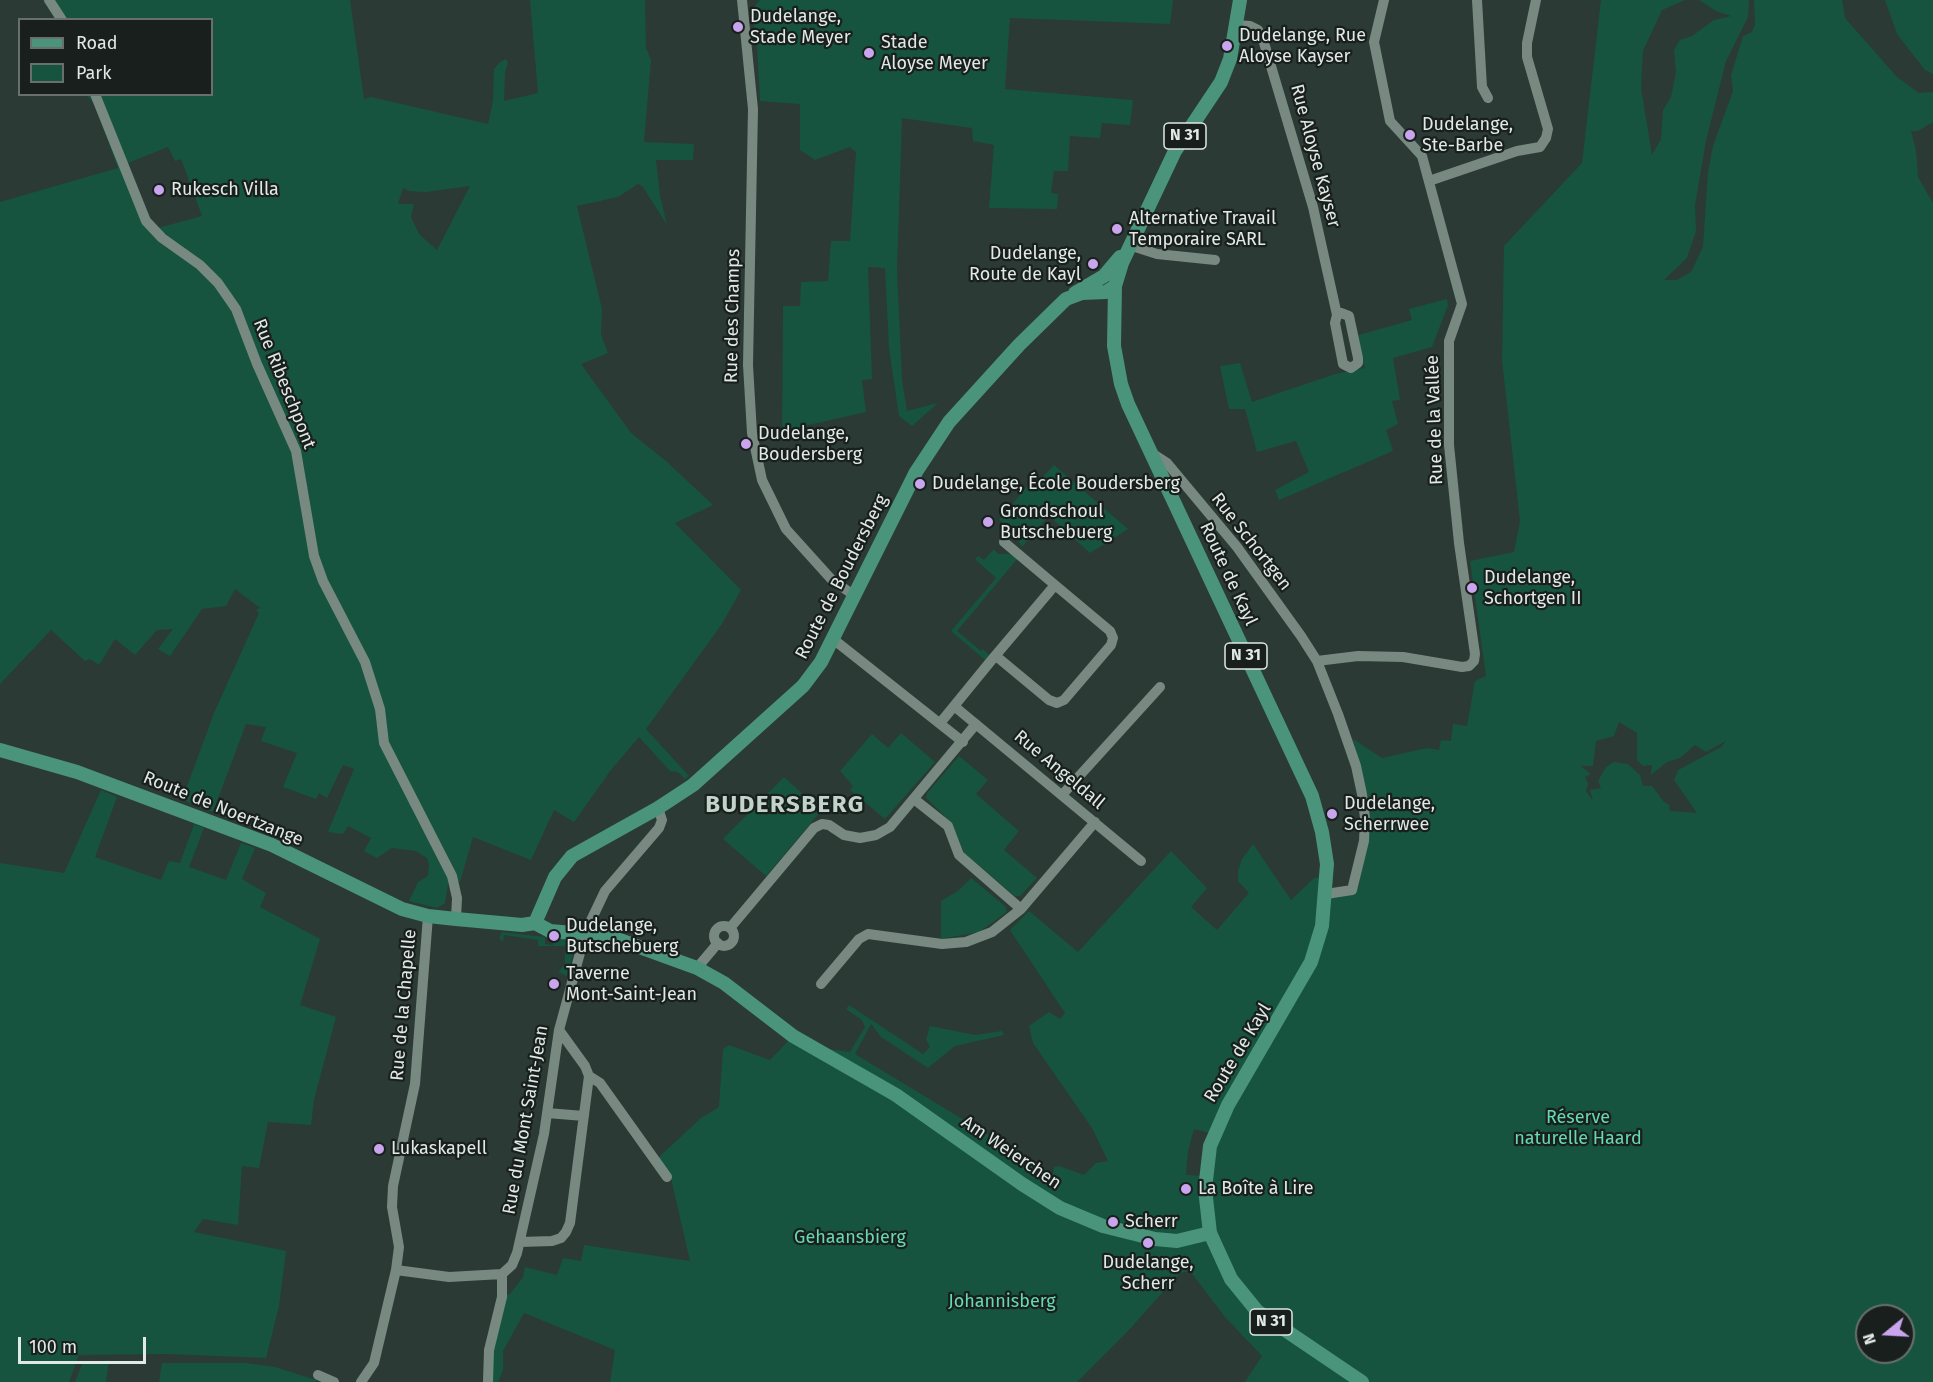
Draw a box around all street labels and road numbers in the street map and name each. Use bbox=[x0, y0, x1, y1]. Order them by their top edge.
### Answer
street label: Rue Aloyse Kayser bbox=[1285, 82, 1345, 230]
road number: N 31 bbox=[1164, 123, 1206, 149]
street label: Rue des Champs bbox=[721, 249, 745, 383]
street label: Rue Ribeschpont bbox=[248, 316, 320, 452]
street label: Rue de la Vallée bbox=[1422, 355, 1448, 485]
street label: Rue Schortgen bbox=[1206, 489, 1296, 595]
street label: Route de Boudersberg bbox=[791, 491, 893, 663]
street label: Route de Kayl bbox=[1195, 519, 1261, 629]
road number: N 31 bbox=[1225, 643, 1267, 669]
street label: Rue Angeldall bbox=[1009, 726, 1109, 814]
street label: Route de Noertzange bbox=[140, 767, 306, 851]
street label: Rue de la Chapelle bbox=[387, 928, 421, 1082]
street label: Route de Kayl bbox=[1200, 999, 1276, 1107]
street label: Rue du Mont Saint-Jean bbox=[499, 1024, 553, 1216]
street label: Am Weierchen bbox=[957, 1112, 1065, 1194]
road number: N 31 bbox=[1250, 1309, 1292, 1335]

